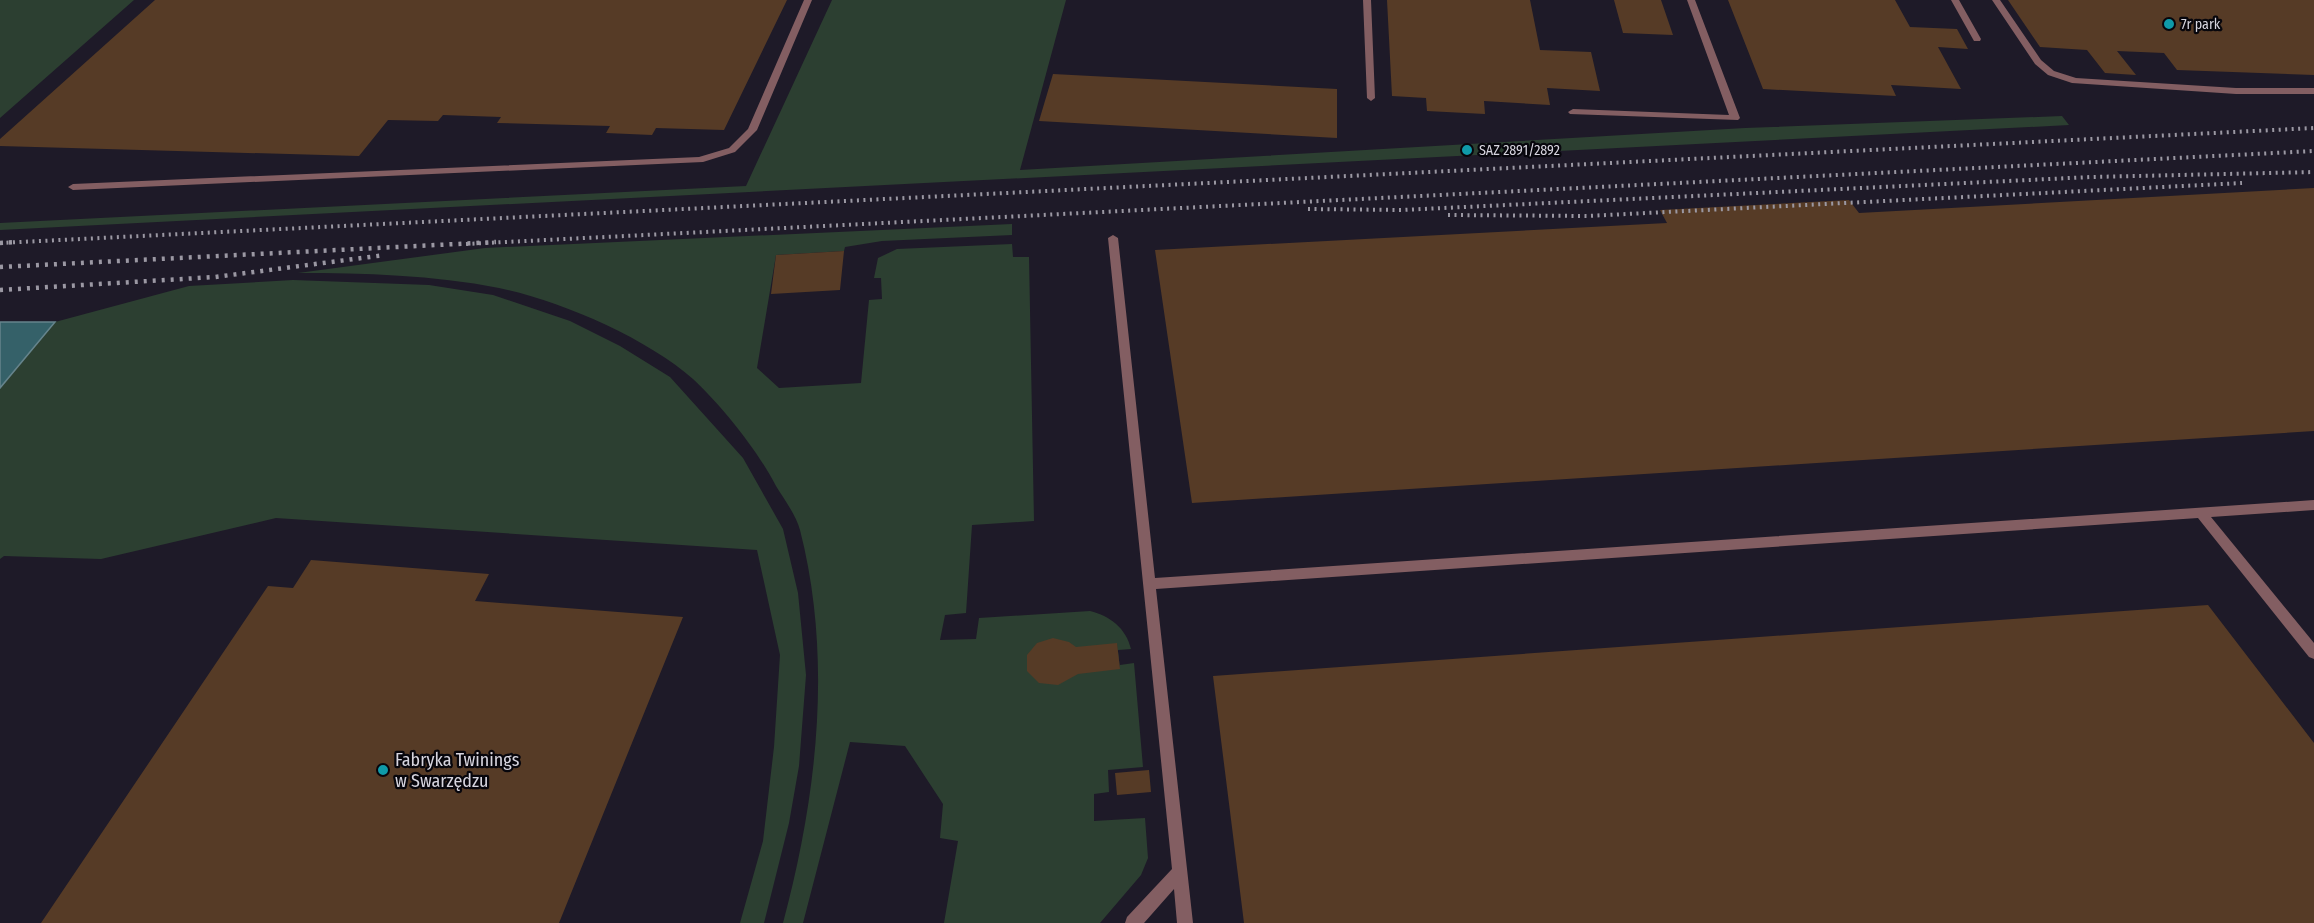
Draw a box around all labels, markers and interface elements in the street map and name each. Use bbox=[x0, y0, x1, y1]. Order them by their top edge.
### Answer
place label: 7r park bbox=[2181, 16, 2221, 33]
marker: 7r park bbox=[2162, 17, 2176, 31]
place label: SAZ 2891/2892 bbox=[1479, 142, 1560, 159]
marker: SAZ 2891/2892 bbox=[1460, 143, 1474, 157]
place label: Fabryka Twinings w Swarzędzu bbox=[395, 749, 520, 792]
marker: Fabryka Twinings w Swarzędzu bbox=[376, 763, 390, 777]

